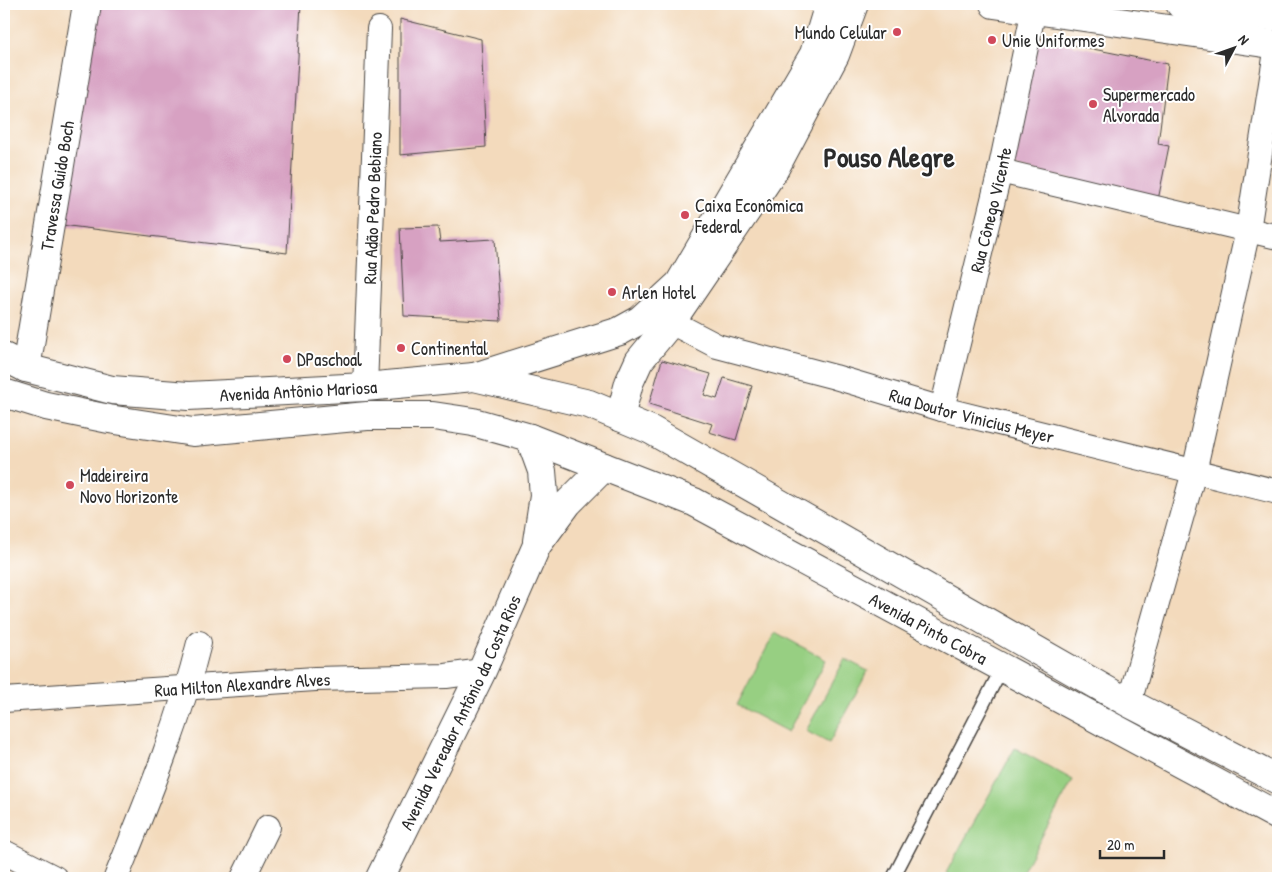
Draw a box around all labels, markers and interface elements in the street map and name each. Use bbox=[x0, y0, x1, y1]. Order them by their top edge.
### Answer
place label: Mundo Celular bbox=[795, 20, 887, 45]
north arrow bbox=[1210, 22, 1260, 72]
marker: Mundo Celular bbox=[891, 26, 903, 38]
place label: Unie Uniformes bbox=[1002, 28, 1104, 53]
text: N bbox=[1235, 30, 1254, 49]
marker: Unie Uniformes bbox=[986, 34, 998, 46]
place label: Supermercado Alvorada bbox=[1103, 82, 1195, 128]
marker: Supermercado Alvorada bbox=[1087, 98, 1099, 110]
street label: Travessa Guido Boch bbox=[33, 118, 80, 252]
street label: Rua Adão Pedro Bebiano bbox=[357, 132, 387, 285]
district label: Pouso Alegre bbox=[823, 138, 955, 177]
street label: Rua Cônego Vicente bbox=[963, 145, 1017, 275]
place label: Caixa Econômica Federal bbox=[694, 193, 803, 239]
marker: Caixa Econômica Federal bbox=[679, 209, 691, 221]
place label: Arlen Hotel bbox=[622, 280, 696, 305]
marker: Arlen Hotel bbox=[606, 286, 618, 298]
place label: Continental bbox=[411, 336, 488, 361]
marker: Continental bbox=[395, 342, 407, 354]
place label: DPaschoal bbox=[297, 347, 362, 372]
marker: DPaschoal bbox=[281, 353, 293, 365]
street label: Avenida Antônio Mariosa bbox=[219, 373, 378, 407]
street label: Rua Doutor Vinicius Meyer bbox=[886, 381, 1057, 449]
place label: Madeireira Novo Horizonte bbox=[80, 463, 179, 509]
marker: Madeireira Novo Horizonte bbox=[64, 479, 76, 491]
street label: Avenida Pinto Cobra bbox=[865, 586, 992, 670]
street label: Avenida Vereador Antônio da Costa Rios bbox=[393, 591, 526, 834]
street label: Rua Milton Alexandre Alves bbox=[154, 666, 331, 702]
scale bar bbox=[1100, 827, 1163, 859]
text: 20 m bbox=[1107, 834, 1134, 855]

